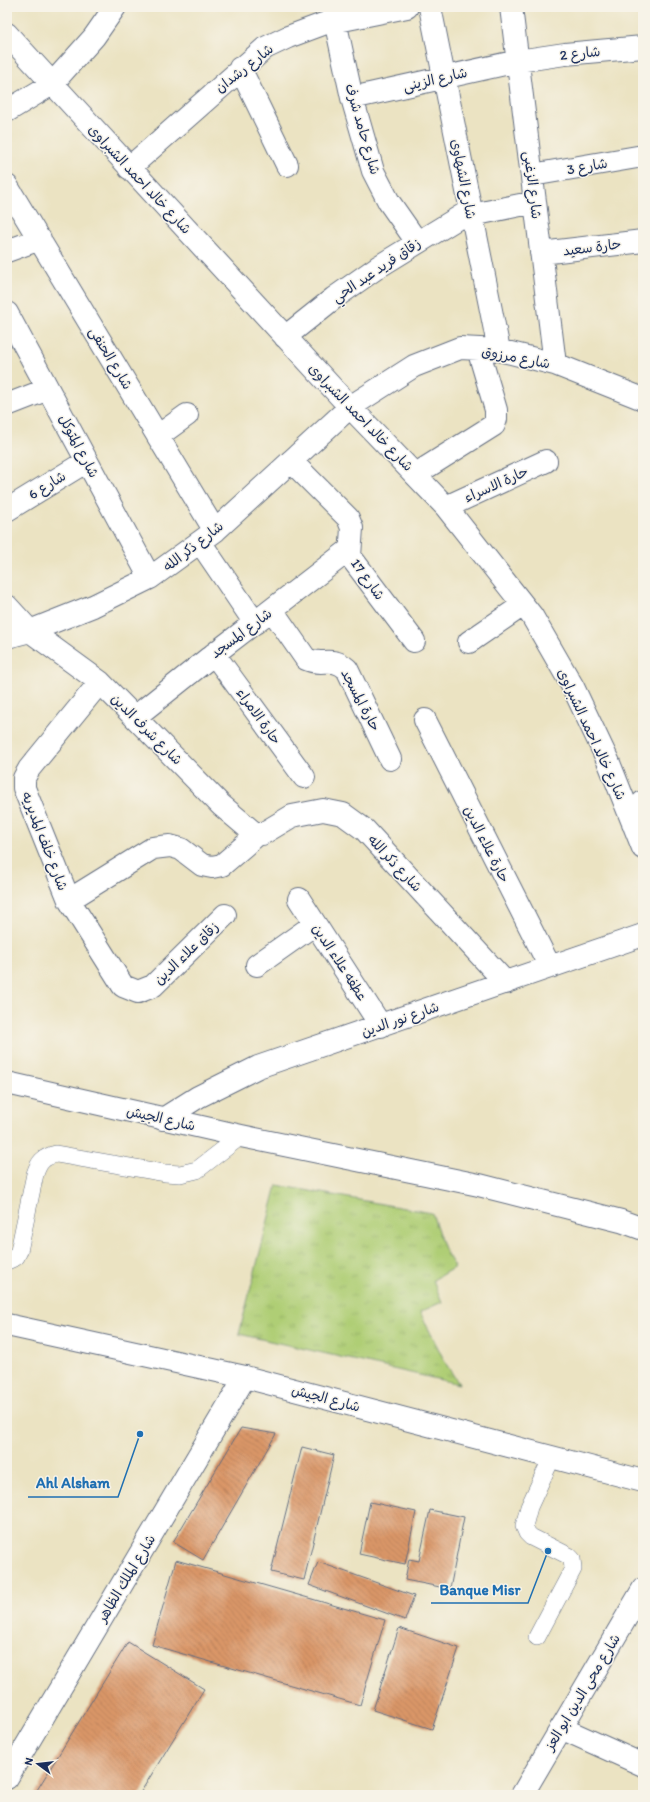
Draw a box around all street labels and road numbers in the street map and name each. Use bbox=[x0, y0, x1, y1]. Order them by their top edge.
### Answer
street label: شارع رشدان bbox=[212, 40, 277, 97]
street label: شارع 2 bbox=[559, 43, 601, 65]
street label: شارع الزينى bbox=[401, 64, 469, 96]
street label: شارع حامد شرف bbox=[340, 82, 384, 177]
street label: شارع خالد احمد الشبراوى bbox=[84, 121, 195, 238]
street label: شارع الشهاوى bbox=[446, 138, 480, 221]
street label: شارع الزغبى bbox=[519, 150, 545, 220]
street label: شارع 3 bbox=[565, 155, 609, 179]
street label: زقاق فريد عبد الحي bbox=[329, 235, 426, 310]
street label: حارة سعيد bbox=[562, 235, 622, 260]
street label: شارع الحنفى bbox=[84, 324, 136, 393]
street label: شارع مرزوق bbox=[480, 343, 552, 373]
street label: شارع خالد احمد الشبراوى bbox=[304, 360, 417, 475]
street label: شارع المتوكل bbox=[54, 412, 102, 481]
street label: حارة الاسراء bbox=[461, 463, 531, 506]
street label: شارع 6 bbox=[25, 467, 70, 504]
street label: شارع ذكر الله bbox=[160, 518, 227, 576]
street label: شارع 17 bbox=[346, 555, 388, 604]
street label: شارع المسجد bbox=[207, 605, 276, 663]
street label: حارة المسجد bbox=[337, 666, 384, 734]
street label: شارع خالد احمد الشبراوى bbox=[553, 666, 630, 803]
street label: حارة الامراء bbox=[232, 685, 285, 748]
street label: شارع شرف الدين bbox=[107, 690, 186, 769]
street label: شارع خلف المديريه bbox=[17, 789, 71, 893]
street label: حارة علاء الدين bbox=[460, 803, 513, 886]
street label: شارع ذكر الله bbox=[363, 831, 425, 896]
street label: زقاق علاء الدين bbox=[150, 918, 222, 988]
street label: عطفه علاء الدين bbox=[308, 921, 371, 1004]
street label: شارع نور الدين bbox=[359, 998, 442, 1042]
street label: شارع الجيش bbox=[125, 1102, 197, 1136]
street label: شارع الجيش bbox=[289, 1381, 362, 1417]
street label: شارع الملك الظاهر bbox=[93, 1531, 160, 1626]
street label: شارع محى الدين ابو العز bbox=[540, 1631, 625, 1755]

